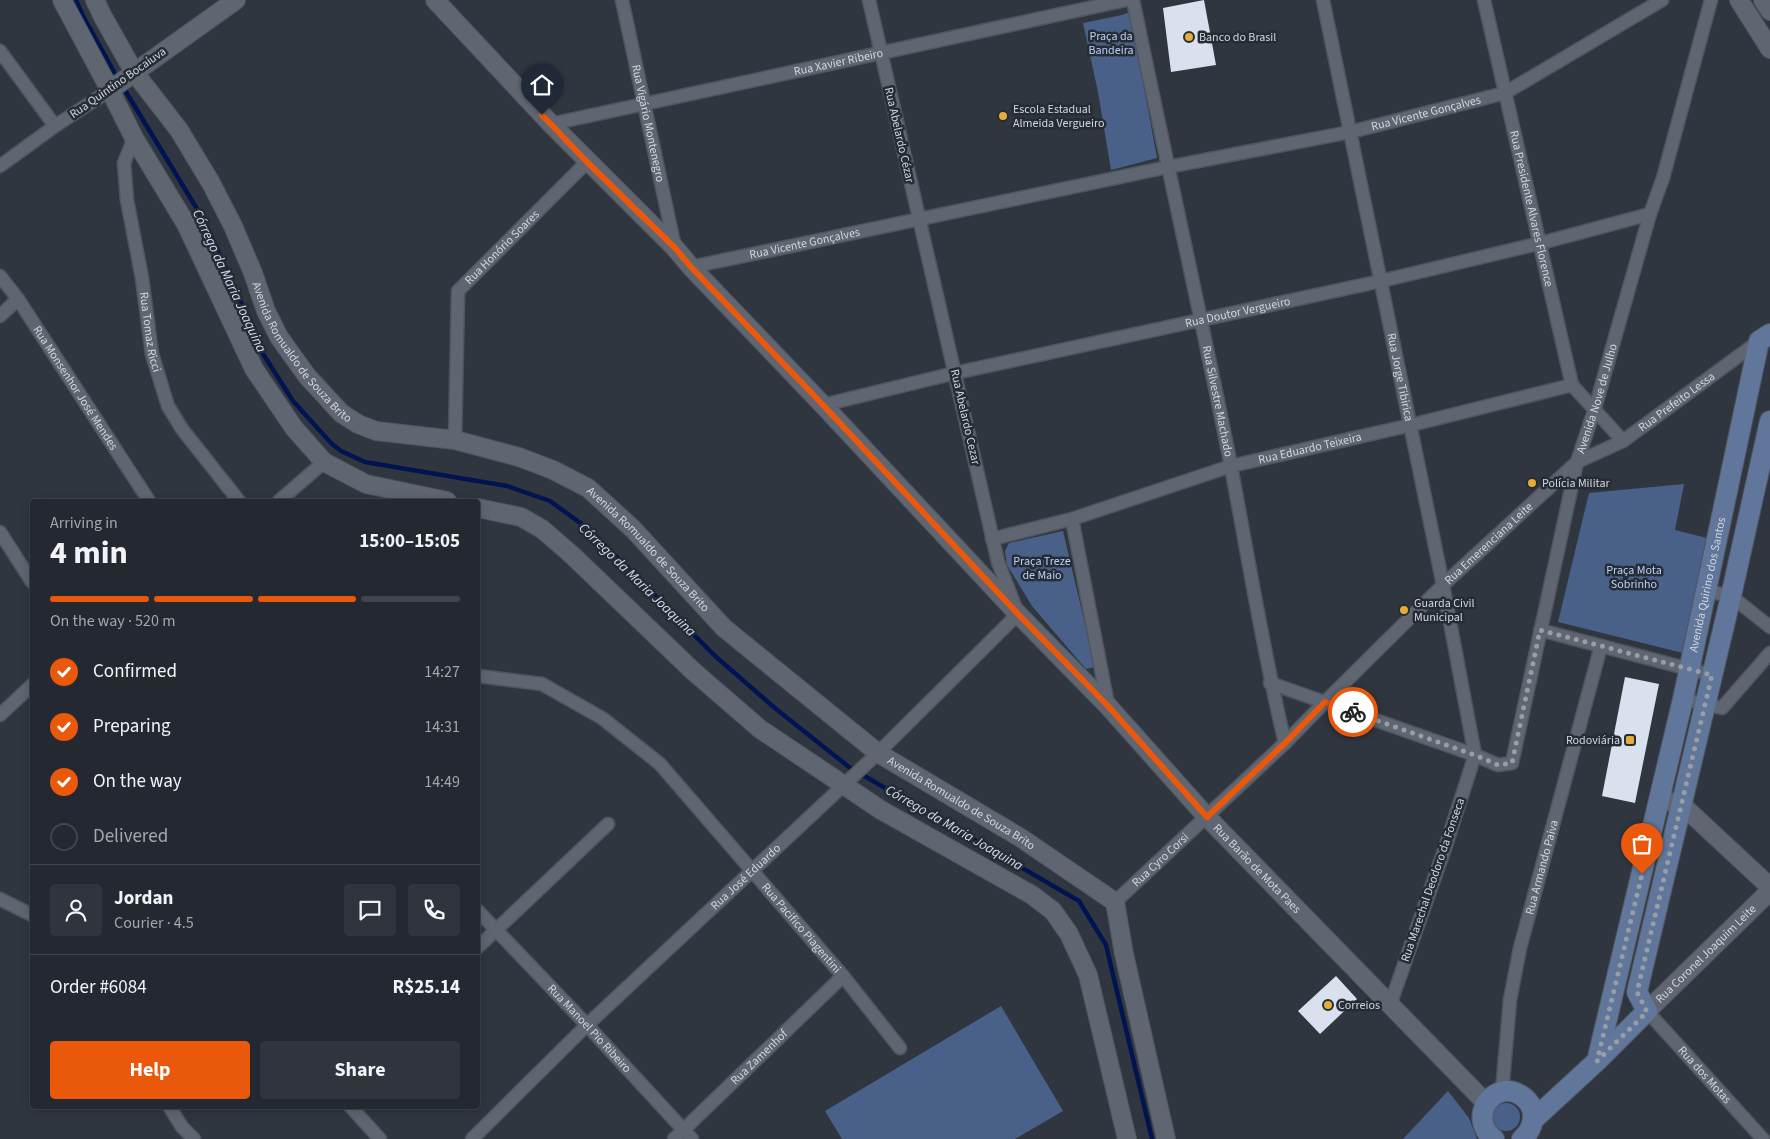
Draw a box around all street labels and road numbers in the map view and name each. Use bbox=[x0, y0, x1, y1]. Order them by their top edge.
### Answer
street label: Rua Quintino Bocaiuva bbox=[66, 43, 170, 123]
street label: Rua Xavier Ribeiro bbox=[792, 44, 885, 80]
street label: Rua Vigário Montenegro bbox=[628, 63, 669, 184]
street label: Rua Abelardo Cézar bbox=[880, 86, 918, 185]
street label: Rua Vicente Gonçalves bbox=[1369, 91, 1483, 135]
street label: Rua Presidente Alvares Florence bbox=[1506, 129, 1558, 288]
street label: Rua Honório Soares bbox=[461, 206, 543, 288]
street label: Rua Vicente Gonçalves bbox=[748, 223, 861, 263]
street label: Avenida Romualdo de Souza Brito bbox=[248, 279, 355, 426]
street label: Rua Tomaz Ricci bbox=[135, 291, 166, 374]
street label: Rua Doutor Vergueiro bbox=[1183, 292, 1292, 332]
street label: Rua Monsenhor José Mendes bbox=[29, 322, 122, 453]
street label: Rua Jorge Tibirica bbox=[1383, 331, 1418, 423]
street label: Avenida Nove de Julho bbox=[1572, 341, 1621, 456]
street label: Rua Silvestre Machado bbox=[1198, 344, 1237, 458]
street label: Rua Abelardo Cezar bbox=[946, 368, 984, 467]
street label: Rua Prefeito Lessa bbox=[1635, 368, 1718, 436]
street label: Rua Eduardo Teixeira bbox=[1257, 428, 1363, 468]
street label: Avenida Romualdo de Souza Brito bbox=[583, 482, 713, 616]
street label: Rua Emerenciana Leite bbox=[1441, 498, 1537, 588]
street label: Avenida Quirino dos Santos bbox=[1685, 515, 1730, 654]
street label: Avenida Romualdo de Souza Brito bbox=[884, 752, 1039, 854]
street label: Rua Marechal Deodoro da Fonseca bbox=[1397, 796, 1469, 964]
street label: Rua Armando Paiva bbox=[1521, 818, 1563, 916]
street label: Rua Barão de Mota Paes bbox=[1209, 820, 1305, 917]
street label: Rua Cyro Corsi bbox=[1128, 829, 1193, 891]
street label: Rua José Eduardo bbox=[707, 840, 784, 914]
street label: Rua Pacifico Piagentini bbox=[758, 879, 845, 977]
street label: Rua Coronel Joaquim Leite bbox=[1651, 901, 1760, 1007]
street label: Rua Manoel Pio Ribeiro bbox=[544, 980, 635, 1076]
street label: Rua Zamenhof bbox=[727, 1025, 792, 1089]
street label: Rua dos Motas bbox=[1674, 1042, 1735, 1107]

